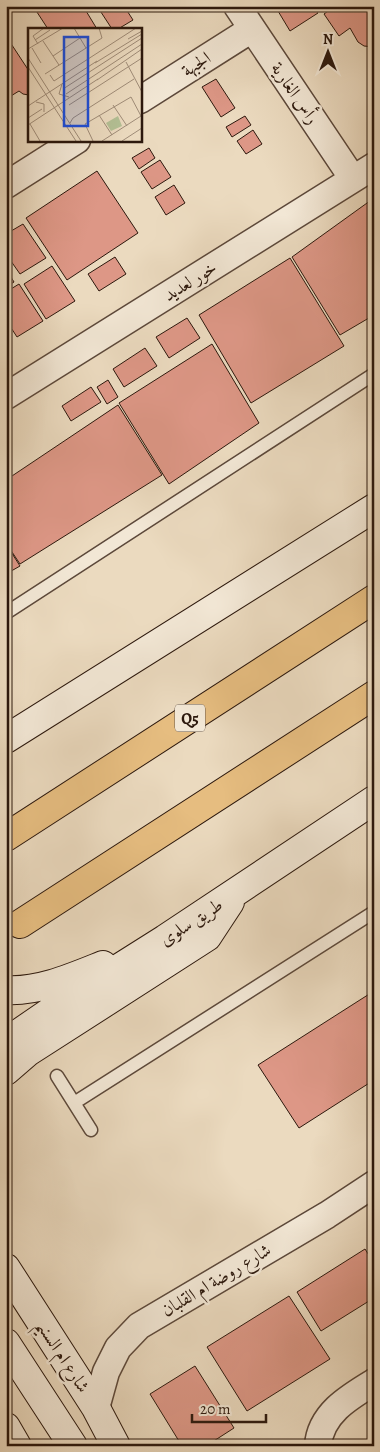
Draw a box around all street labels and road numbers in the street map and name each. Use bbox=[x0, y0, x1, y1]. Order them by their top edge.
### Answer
street label: الجبهة bbox=[177, 46, 215, 82]
street label: رأس الغارية bbox=[265, 57, 325, 129]
street label: خور لعديد bbox=[159, 255, 221, 307]
road number: Q5 bbox=[175, 704, 205, 731]
street label: طريق سلوى bbox=[155, 893, 227, 951]
street label: شارع روضة ام القلبان bbox=[157, 1238, 277, 1326]
street label: شارع ام السنيم bbox=[26, 1315, 95, 1400]

